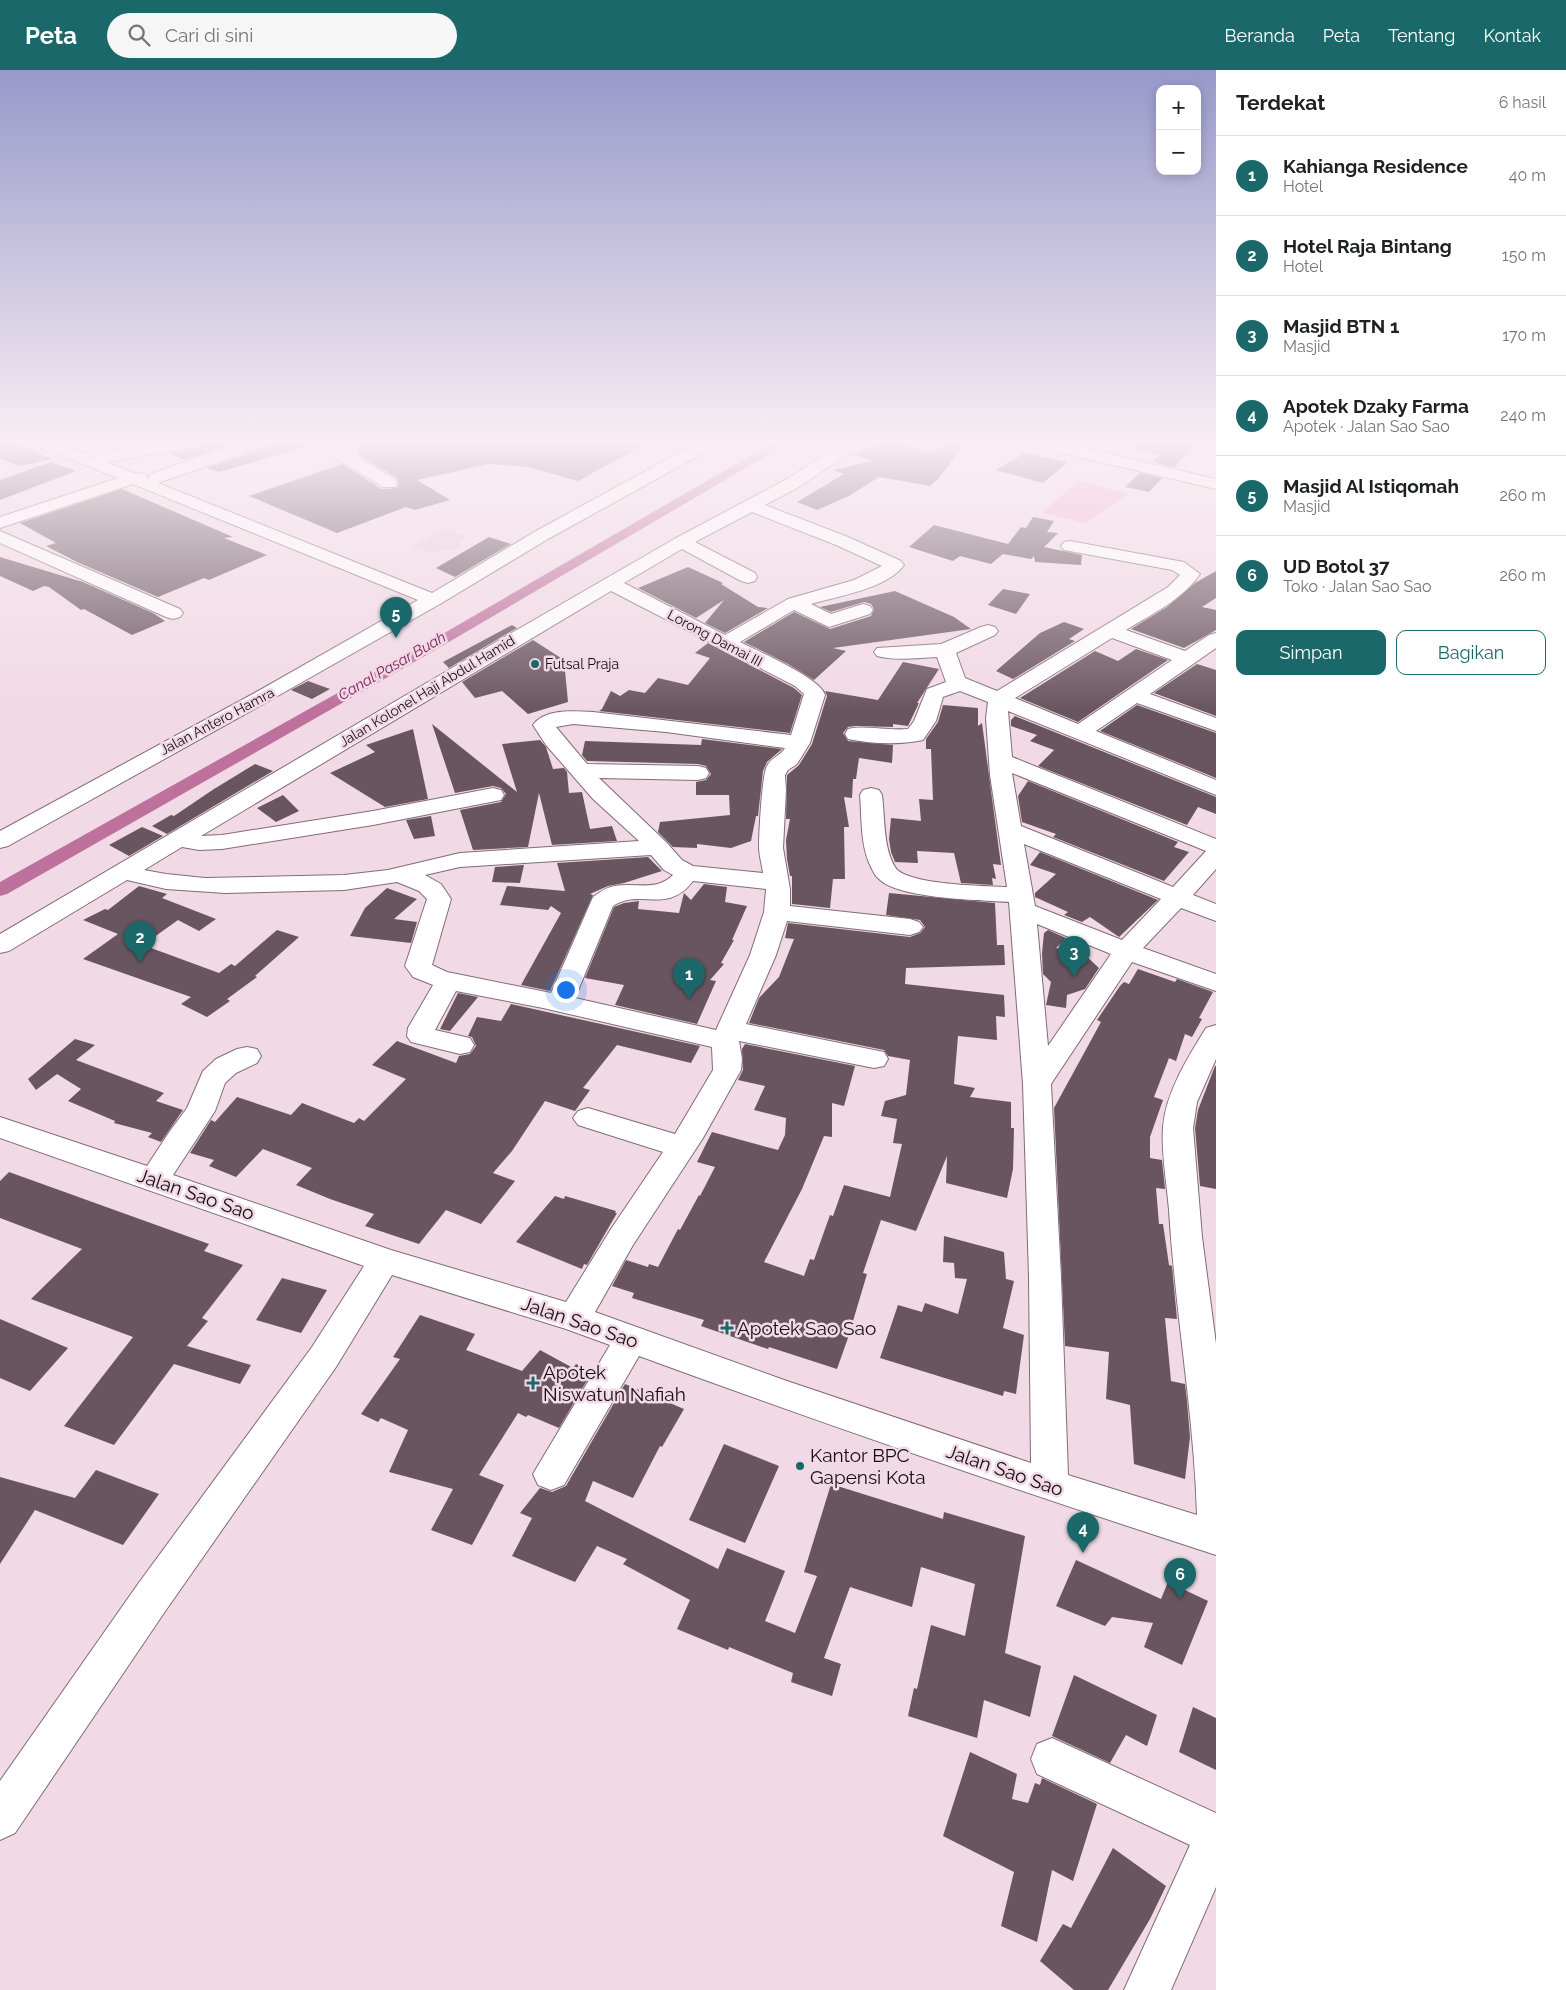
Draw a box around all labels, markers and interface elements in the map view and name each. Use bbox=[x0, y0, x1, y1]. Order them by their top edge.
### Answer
search box bbox=[107, 13, 457, 58]
text: Peta bbox=[25, 21, 77, 50]
icon: search bbox=[125, 21, 153, 49]
text: Cari di sini bbox=[165, 24, 253, 46]
text: Beranda bbox=[1225, 25, 1295, 46]
text: Peta bbox=[1323, 25, 1360, 46]
text: Tentang bbox=[1388, 25, 1455, 46]
text: Kontak bbox=[1483, 25, 1541, 46]
map controls bbox=[1156, 85, 1201, 175]
button: + bbox=[1156, 85, 1201, 130]
text: Terdekat bbox=[1236, 90, 1325, 115]
text: 6 hasil bbox=[1499, 93, 1546, 112]
button: − bbox=[1156, 130, 1201, 175]
text: Kahianga Residence bbox=[1283, 155, 1468, 177]
text: 1 bbox=[1248, 166, 1256, 185]
text: 40 m bbox=[1509, 166, 1546, 185]
text: Hotel bbox=[1283, 177, 1323, 196]
text: Hotel Raja Bintang bbox=[1283, 235, 1452, 257]
text: 2 bbox=[1247, 246, 1257, 265]
text: 150 m bbox=[1502, 246, 1546, 265]
text: Hotel bbox=[1283, 257, 1323, 276]
text: Masjid BTN 1 bbox=[1283, 315, 1399, 337]
text: 3 bbox=[1248, 326, 1256, 345]
text: 170 m bbox=[1502, 326, 1546, 345]
text: Masjid bbox=[1283, 337, 1330, 356]
text: Apotek Dzaky Farma bbox=[1283, 395, 1469, 417]
text: 4 bbox=[1247, 406, 1257, 425]
text: 240 m bbox=[1500, 406, 1546, 425]
text: Apotek · Jalan Sao Sao bbox=[1283, 417, 1450, 436]
text: Masjid Al Istiqomah bbox=[1283, 475, 1459, 497]
text: 5 bbox=[1248, 486, 1256, 505]
text: 260 m bbox=[1499, 486, 1546, 505]
text: Masjid bbox=[1283, 497, 1330, 516]
text: UD Botol 37 bbox=[1283, 555, 1390, 577]
text: 6 bbox=[1247, 566, 1257, 585]
text: 260 m bbox=[1499, 566, 1546, 585]
text: Toko · Jalan Sao Sao bbox=[1283, 577, 1432, 596]
pin: 5 bbox=[380, 597, 412, 638]
street label: Lorong Damai III bbox=[665, 606, 765, 670]
water label: Canal Pasar Buah bbox=[335, 628, 449, 704]
button: Simpan bbox=[1236, 630, 1386, 675]
button: Bagikan bbox=[1396, 630, 1546, 675]
street label: Jalan Kolonel Haji Abdul Hamid bbox=[336, 632, 518, 750]
place label: Futsal Praja bbox=[545, 656, 619, 672]
marker: Futsal Praja bbox=[529, 658, 541, 670]
street label: Jalan Antero Hamra bbox=[157, 684, 277, 758]
pin: 2 bbox=[124, 921, 156, 962]
pin: 3 bbox=[1058, 936, 1090, 977]
pin: 1 bbox=[673, 958, 705, 999]
your location bbox=[553, 977, 579, 1003]
street label: Jalan Sao Sao bbox=[135, 1164, 257, 1224]
street label: Jalan Sao Sao bbox=[519, 1292, 641, 1352]
place label: Apotek Sao Sao bbox=[737, 1317, 876, 1339]
marker: Apotek Sao Sao bbox=[721, 1322, 733, 1334]
place label: Apotek Niswatun Nafiah bbox=[543, 1361, 686, 1405]
marker: Apotek Niswatun Nafiah bbox=[527, 1377, 539, 1389]
street label: Jalan Sao Sao bbox=[944, 1440, 1066, 1500]
place label: Kantor BPC Gapensi Kota bbox=[810, 1444, 926, 1488]
marker: Kantor BPC Gapensi Kota bbox=[794, 1460, 806, 1472]
pin: 4 bbox=[1067, 1512, 1099, 1553]
pin: 6 bbox=[1164, 1558, 1196, 1599]

